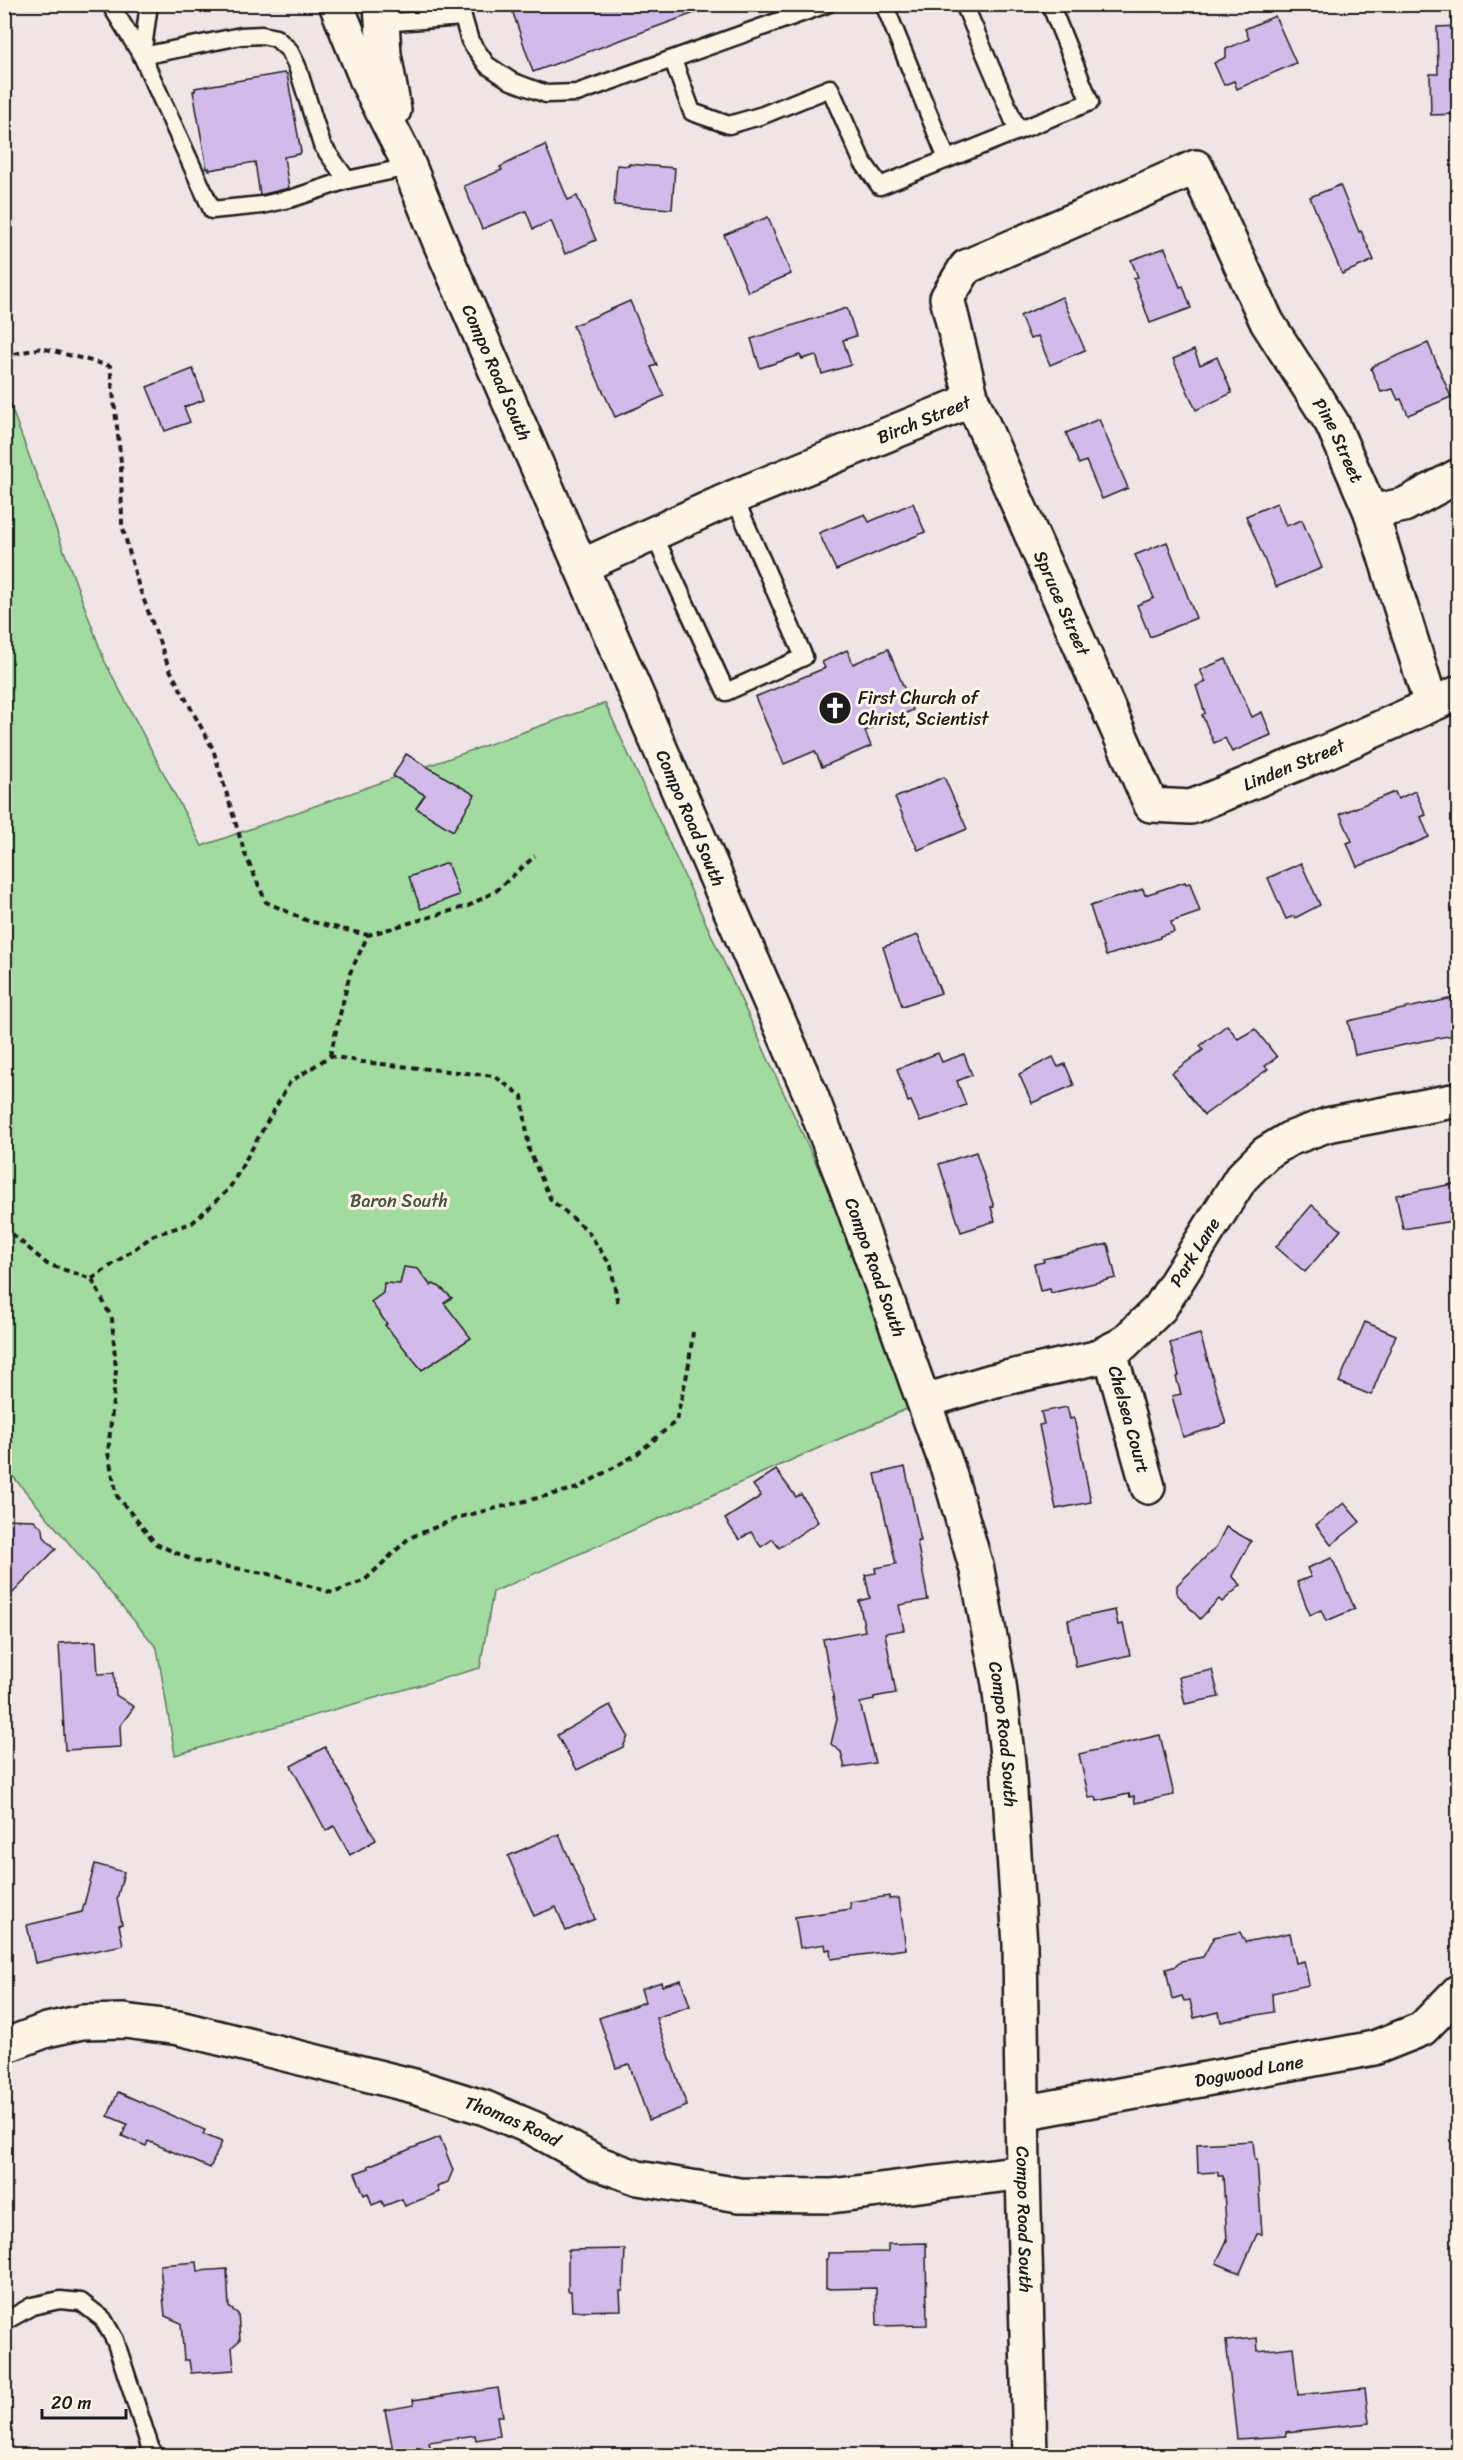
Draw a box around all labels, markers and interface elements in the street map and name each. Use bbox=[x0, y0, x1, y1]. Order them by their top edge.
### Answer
street label: Compo Road South bbox=[453, 299, 540, 446]
street label: Birch Street bbox=[872, 386, 977, 453]
street label: Pine Street bbox=[1304, 391, 1373, 488]
street label: Spruce Street bbox=[1024, 545, 1099, 662]
place label: First Church of Christ, Scientist bbox=[858, 682, 989, 735]
church icon: First Church of Christ, Scientist bbox=[817, 690, 853, 726]
street label: Linden Street bbox=[1238, 729, 1351, 800]
street label: Compo Road South bbox=[646, 745, 734, 892]
park label: Baron South bbox=[350, 1185, 448, 1217]
street label: Compo Road South bbox=[835, 1193, 915, 1342]
street label: Park Lane bbox=[1161, 1211, 1229, 1294]
street label: Chelsea Court bbox=[1099, 1362, 1159, 1477]
street label: Compo Road South bbox=[979, 1659, 1027, 1808]
street label: Dogwood Lane bbox=[1192, 2045, 1306, 2097]
street label: Thomas Road bbox=[461, 2087, 568, 2157]
street label: Compo Road South bbox=[1007, 2146, 1042, 2293]
scale bar bbox=[42, 2382, 126, 2420]
text: 20 m bbox=[51, 2387, 91, 2419]

